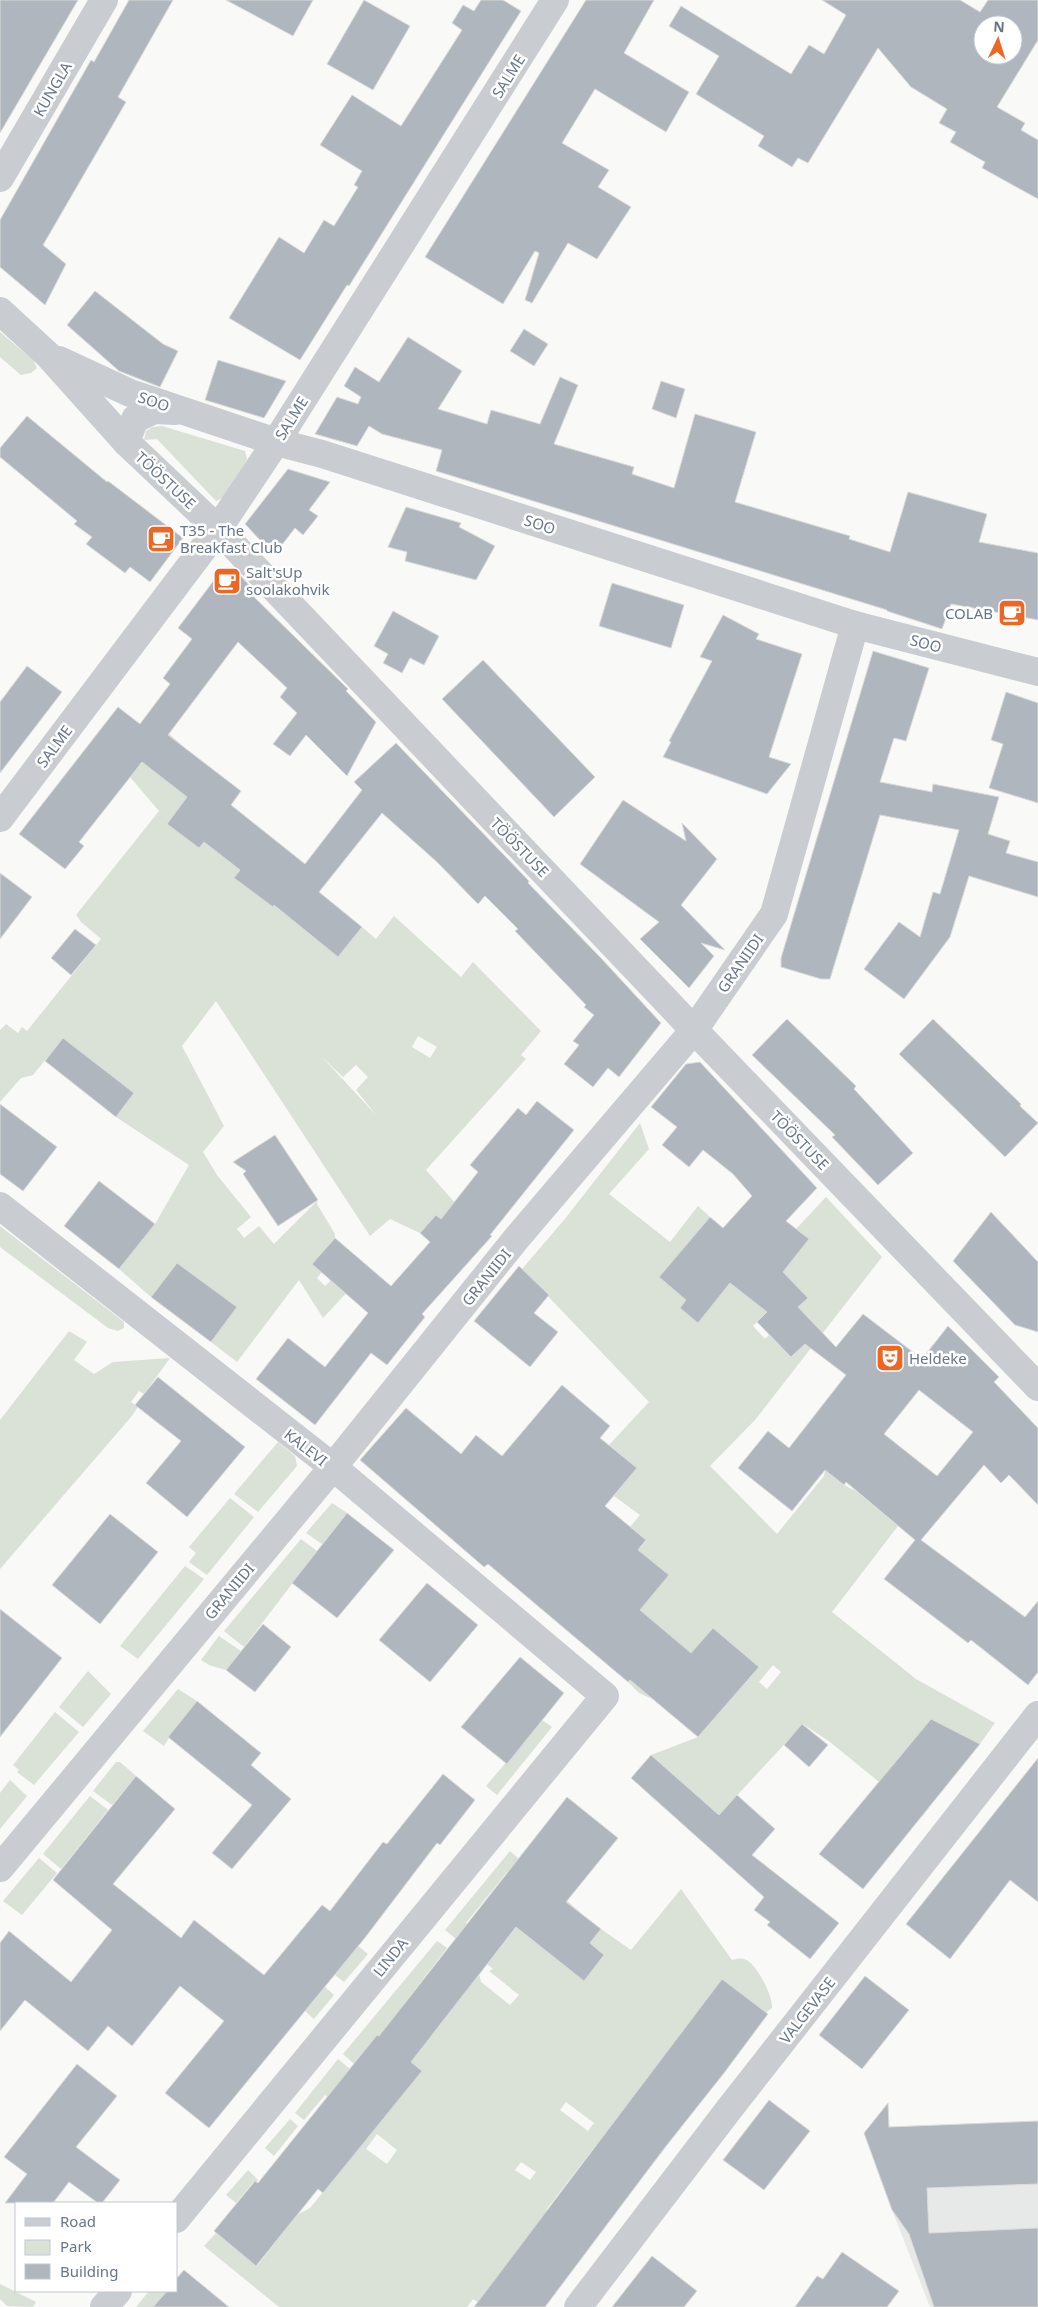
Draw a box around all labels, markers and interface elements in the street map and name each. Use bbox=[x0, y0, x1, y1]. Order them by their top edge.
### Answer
north arrow bbox=[973, 15, 1023, 65]
text: N bbox=[993, 17, 1005, 36]
street label: SALME bbox=[487, 51, 529, 101]
street label: KUNGLA bbox=[28, 58, 76, 120]
street label: SOO bbox=[136, 386, 172, 416]
street label: SALME bbox=[270, 393, 312, 443]
street label: TÖÖSTUSE bbox=[132, 447, 200, 513]
street label: SOO bbox=[522, 510, 558, 538]
place label: T35 - The Breakfast Club bbox=[180, 520, 282, 557]
cafe icon: T35 - The Breakfast Club bbox=[146, 524, 176, 554]
place label: Salt'sUp soolakohvik bbox=[246, 562, 329, 599]
cafe icon: Salt'sUp soolakohvik bbox=[212, 566, 242, 596]
cafe icon: COLAB bbox=[997, 598, 1027, 628]
place label: COLAB bbox=[945, 603, 993, 623]
street label: SOO bbox=[908, 629, 944, 657]
street label: SALME bbox=[32, 721, 76, 771]
street label: TÖÖSTUSE bbox=[487, 813, 553, 881]
street label: GRANIIDI bbox=[712, 930, 768, 996]
street label: TÖÖSTUSE bbox=[767, 1106, 833, 1174]
street label: GRANIIDI bbox=[457, 1244, 515, 1310]
theatre icon: Heldeke bbox=[875, 1343, 905, 1373]
place label: Heldeke bbox=[909, 1348, 967, 1368]
street label: KALEVI bbox=[280, 1424, 332, 1470]
street label: GRANIIDI bbox=[200, 1559, 258, 1623]
street label: LINDA bbox=[368, 1933, 412, 1981]
street label: VALGEVASE bbox=[775, 1973, 839, 2047]
legend bbox=[15, 2202, 178, 2292]
text: Road bbox=[60, 2211, 96, 2231]
text: Park bbox=[60, 2236, 92, 2256]
text: Building bbox=[60, 2261, 118, 2281]

